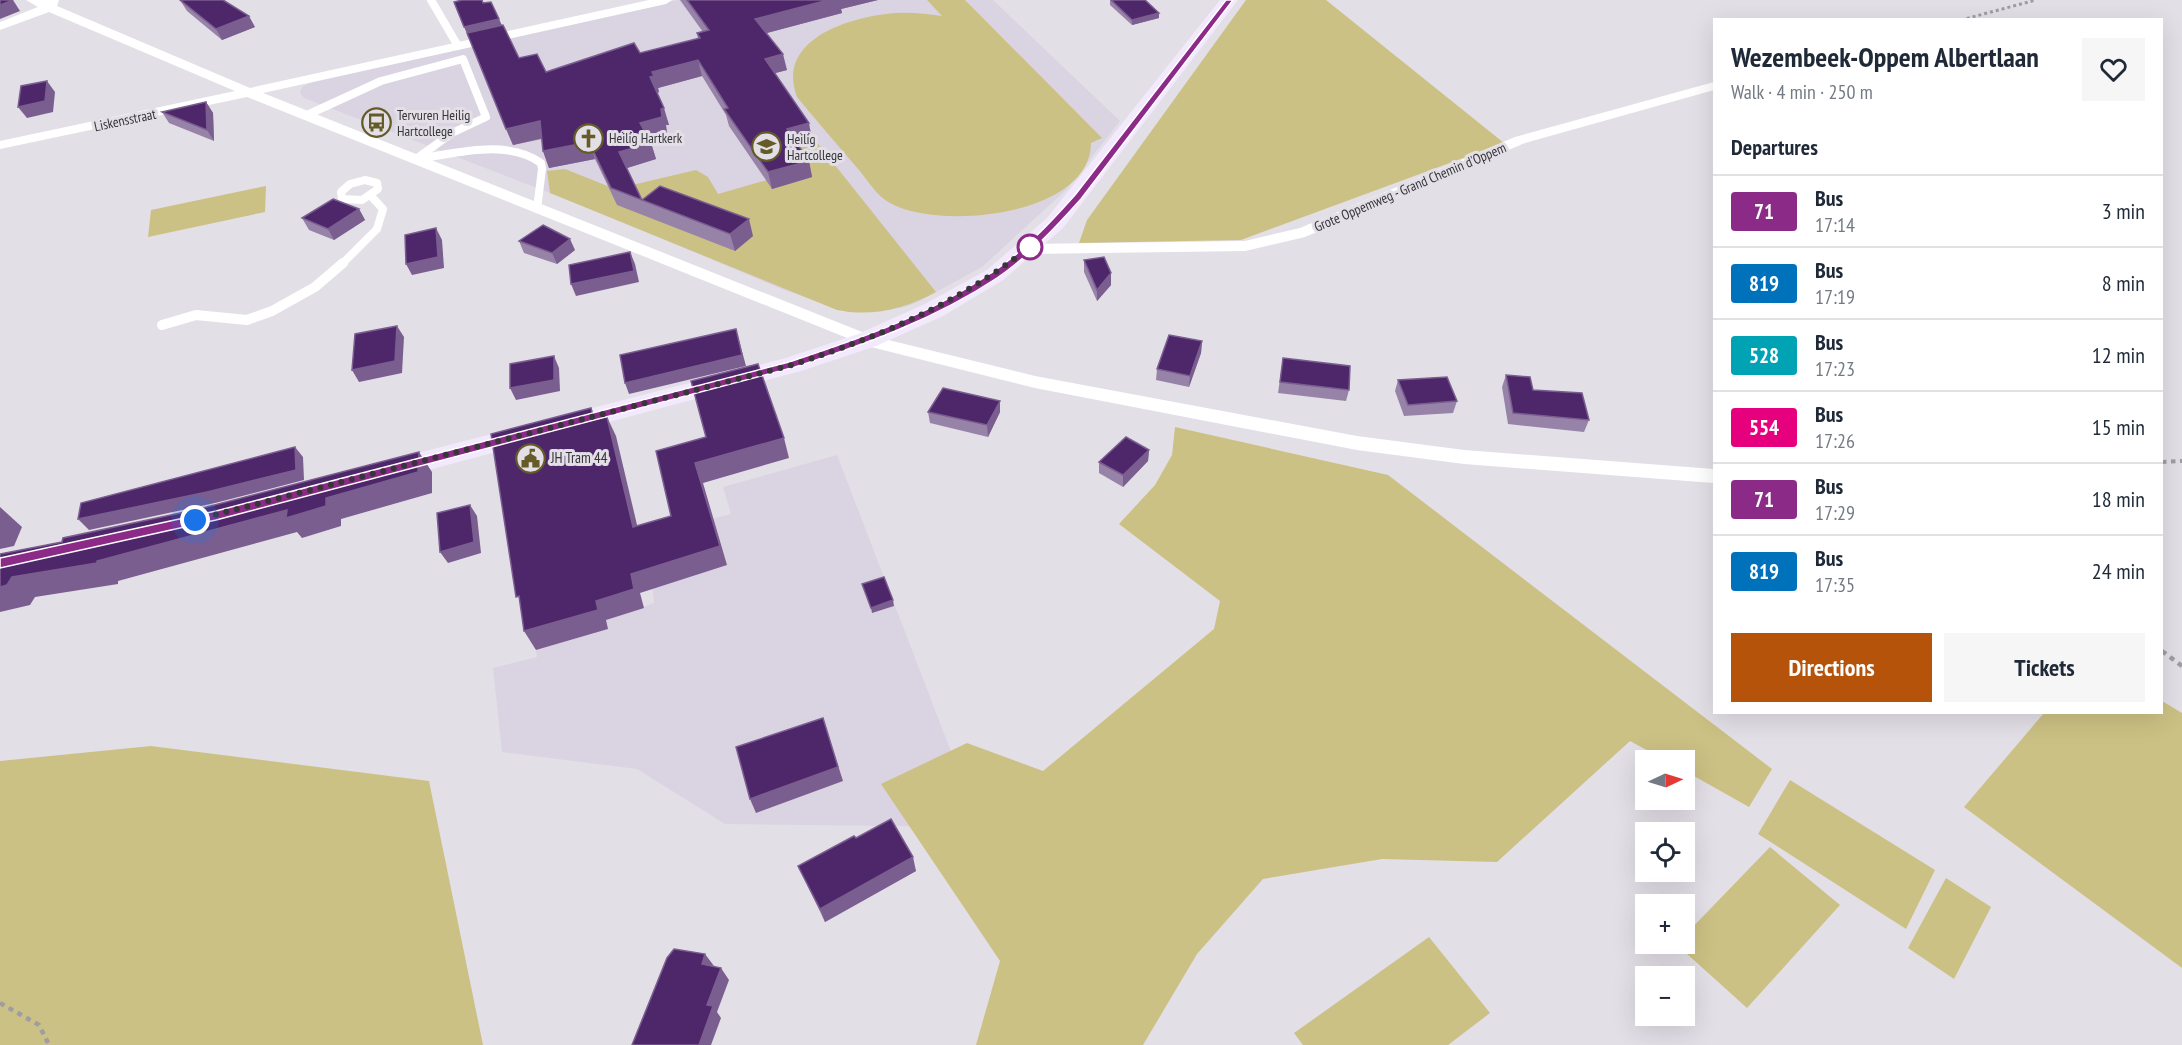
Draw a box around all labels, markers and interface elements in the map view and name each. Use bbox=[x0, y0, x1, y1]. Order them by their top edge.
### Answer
text: Wezembeek-Oppem Albertlaan bbox=[1731, 38, 2039, 75]
button: heart bbox=[2082, 38, 2145, 101]
text: Walk · 4 min · 250 m bbox=[1731, 79, 1873, 105]
street label: Liskensstraat bbox=[92, 105, 158, 135]
place label: Tervuren Heilig Hartcollege bbox=[397, 106, 470, 140]
bus stop icon: Tervuren Heilig Hartcollege bbox=[360, 107, 392, 139]
church icon: Heilig Hartkerk bbox=[572, 122, 604, 154]
place label: Heilig Hartkerk bbox=[609, 129, 683, 147]
place label: Heilig Hartcollege bbox=[787, 130, 843, 164]
school or university icon: Heilig Hartcollege bbox=[750, 131, 782, 163]
text: Departures bbox=[1731, 133, 1818, 161]
street label: Grote Oppemweg - Grand Chemin d'Oppem bbox=[1311, 138, 1509, 236]
text: Bus bbox=[1815, 184, 1843, 212]
text: 3 min bbox=[2102, 197, 2145, 225]
text: 71 bbox=[1754, 198, 1774, 225]
text: 17:14 bbox=[1815, 212, 1855, 238]
unlabelled marker bbox=[1017, 234, 1043, 260]
text: Bus bbox=[1815, 256, 1843, 284]
text: 8 min bbox=[2102, 269, 2145, 297]
text: 819 bbox=[1749, 270, 1779, 297]
text: 17:19 bbox=[1815, 284, 1855, 310]
text: Bus bbox=[1815, 328, 1843, 356]
text: 12 min bbox=[2092, 341, 2145, 369]
text: 528 bbox=[1749, 342, 1779, 369]
text: 17:23 bbox=[1815, 356, 1855, 382]
text: Bus bbox=[1815, 400, 1843, 428]
text: 15 min bbox=[2092, 413, 2145, 441]
text: 554 bbox=[1749, 414, 1779, 441]
text: 17:26 bbox=[1815, 428, 1855, 454]
public building icon: JH Tram 44 bbox=[514, 442, 546, 474]
place label: JH Tram 44 bbox=[550, 448, 608, 467]
text: Bus bbox=[1815, 472, 1843, 500]
text: 18 min bbox=[2092, 485, 2145, 513]
text: 71 bbox=[1754, 486, 1774, 513]
text: 17:29 bbox=[1815, 500, 1855, 526]
your location bbox=[180, 505, 210, 535]
text: Bus bbox=[1815, 544, 1843, 572]
text: 24 min bbox=[2092, 557, 2145, 585]
text: 819 bbox=[1749, 558, 1779, 585]
text: 17:35 bbox=[1815, 572, 1855, 598]
button: Directions bbox=[1731, 633, 1932, 702]
button: Tickets bbox=[1944, 633, 2145, 702]
north arrow bbox=[1635, 750, 1695, 810]
map controls bbox=[1635, 750, 1695, 1026]
button: locate bbox=[1635, 822, 1695, 882]
button: + bbox=[1635, 894, 1695, 954]
button: − bbox=[1635, 966, 1695, 1026]

